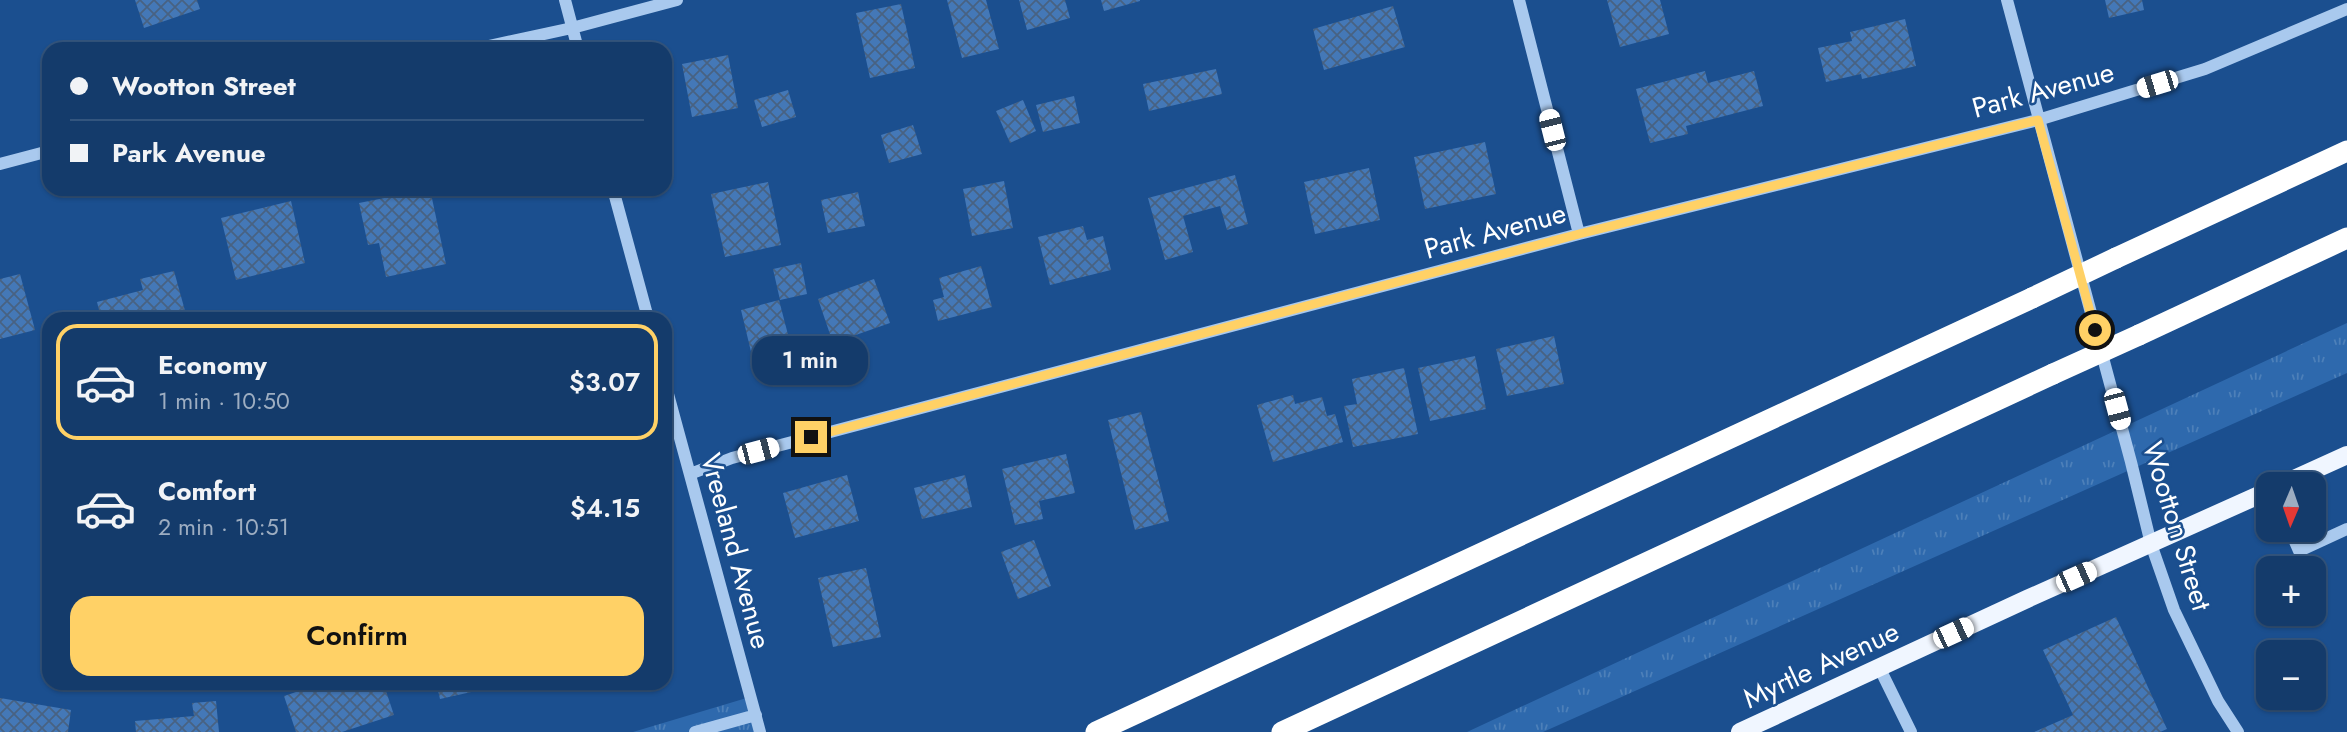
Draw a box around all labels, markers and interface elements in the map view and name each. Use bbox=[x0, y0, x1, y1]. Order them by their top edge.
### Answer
street label: Park Avenue bbox=[1967, 51, 2119, 129]
text: Wootton Street bbox=[112, 67, 296, 105]
car bbox=[2134, 68, 2181, 100]
car bbox=[1537, 107, 1568, 153]
text: Park Avenue bbox=[112, 134, 266, 172]
street label: Park Avenue bbox=[1419, 192, 1571, 270]
route start bbox=[2079, 314, 2111, 346]
callout: 1 min bbox=[753, 336, 869, 384]
text: 1 min bbox=[782, 343, 838, 377]
text: Economy bbox=[158, 346, 267, 384]
icon: car bbox=[74, 351, 137, 414]
text: $3.07 bbox=[569, 363, 640, 401]
text: 1 min · 10:50 bbox=[158, 384, 290, 418]
car bbox=[2102, 386, 2133, 432]
route end bbox=[795, 421, 827, 453]
car bbox=[735, 435, 782, 467]
street label: Wootton Street bbox=[2132, 436, 2222, 616]
street label: Vreeland Avenue bbox=[690, 449, 782, 653]
text: Comfort bbox=[158, 472, 256, 510]
north arrow bbox=[2256, 472, 2326, 542]
map controls bbox=[2256, 472, 2326, 710]
icon: car bbox=[74, 477, 137, 540]
text: $4.15 bbox=[570, 489, 640, 527]
text: 2 min · 10:51 bbox=[158, 510, 289, 544]
button: + bbox=[2256, 556, 2326, 626]
car bbox=[2053, 559, 2100, 595]
button: Confirm bbox=[70, 596, 644, 676]
street label: Myrtle Avenue bbox=[1736, 611, 1906, 719]
car bbox=[1930, 615, 1977, 651]
button: − bbox=[2256, 640, 2326, 710]

